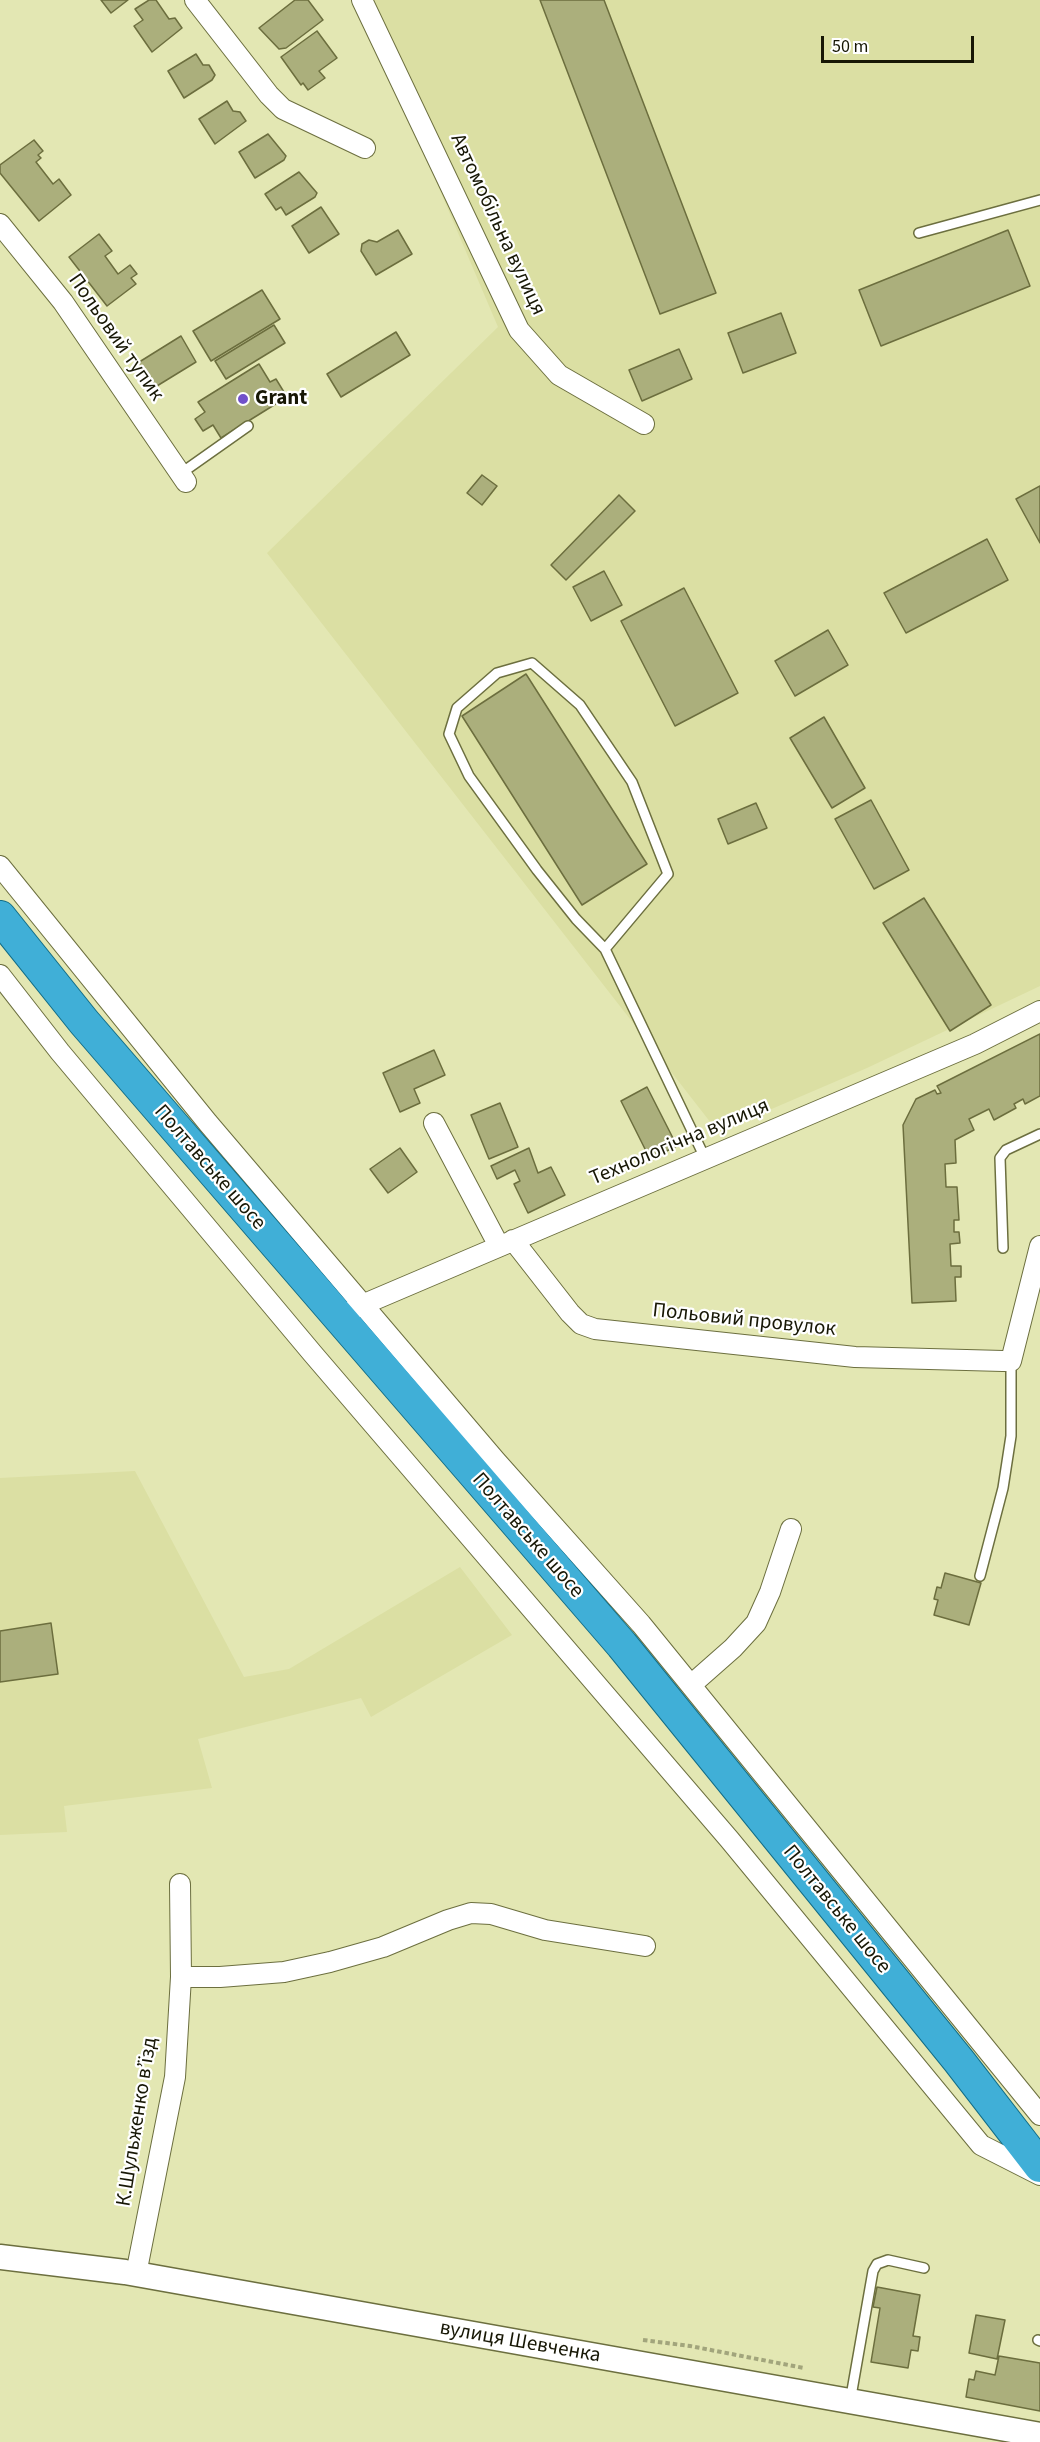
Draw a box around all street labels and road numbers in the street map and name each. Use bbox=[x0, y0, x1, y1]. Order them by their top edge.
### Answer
street label: Автомобільна вулиця bbox=[444, 130, 550, 320]
street label: Польовий тупик bbox=[62, 269, 168, 407]
street label: Технологічна вулиця bbox=[587, 1094, 773, 1192]
street label: Полтавське шосе bbox=[148, 1100, 270, 1236]
street label: Польовий провулок bbox=[651, 1299, 837, 1343]
street label: Полтавське шосе bbox=[466, 1468, 588, 1604]
street label: Полтавське шосе bbox=[777, 1841, 895, 1979]
street label: К.Шульженко в’їзд bbox=[112, 2036, 164, 2208]
street label: вулиця Шевченка bbox=[438, 2316, 602, 2370]

